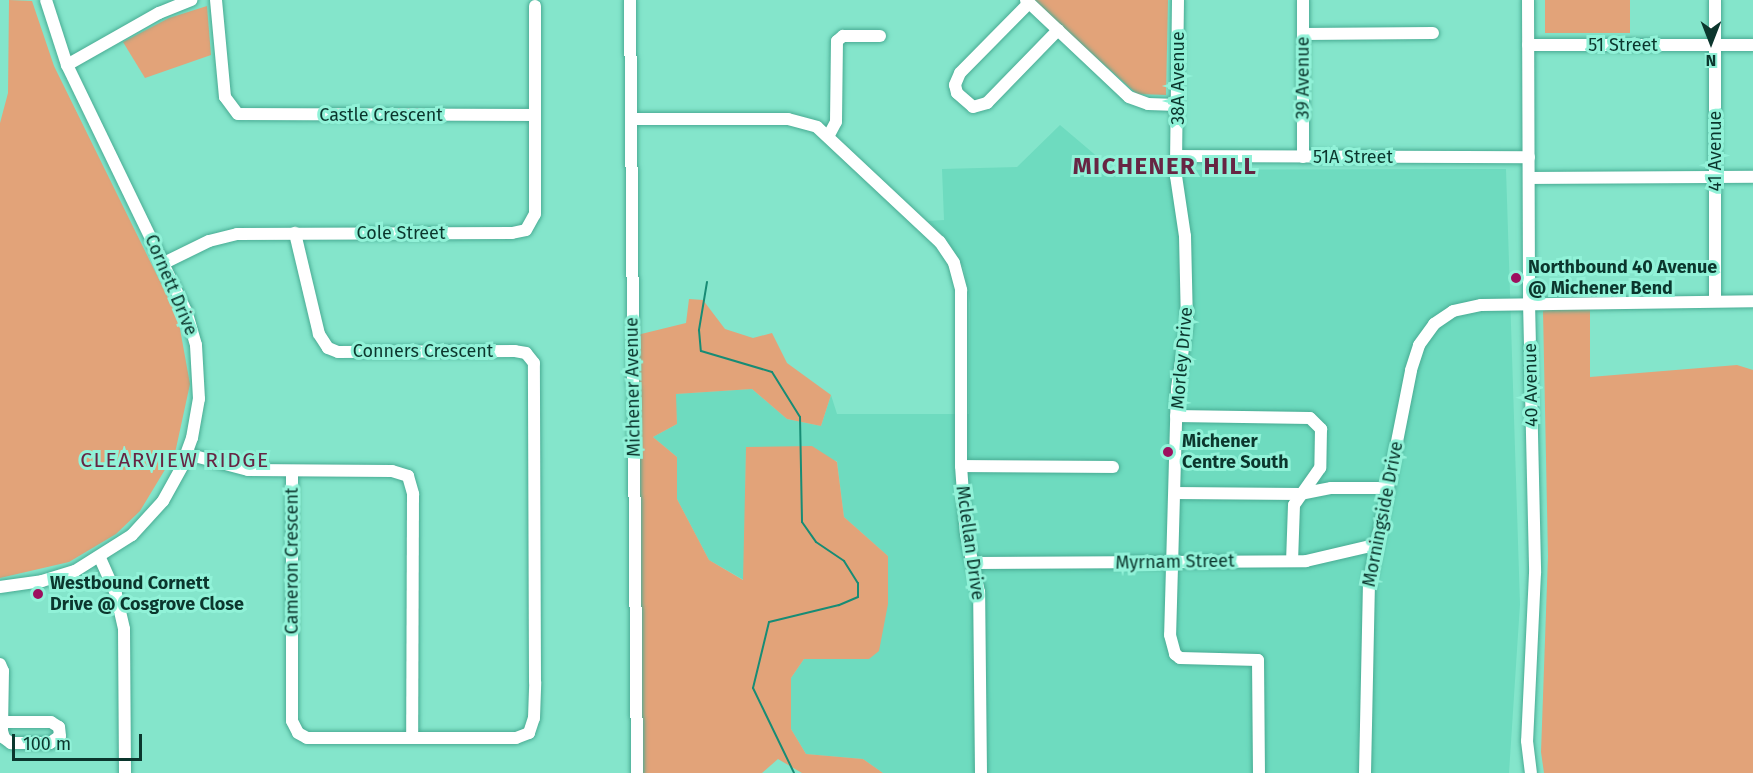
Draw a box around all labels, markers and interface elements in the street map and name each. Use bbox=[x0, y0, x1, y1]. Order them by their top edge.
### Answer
north arrow bbox=[1681, 12, 1741, 72]
street label: 38A Avenue bbox=[1167, 31, 1189, 125]
street label: 51 Street bbox=[1588, 34, 1658, 56]
street label: 39 Avenue bbox=[1292, 37, 1314, 119]
text: N bbox=[1706, 51, 1716, 70]
street label: Castle Crescent bbox=[319, 104, 443, 126]
street label: 41 Avenue bbox=[1704, 111, 1726, 191]
street label: 51A Street bbox=[1313, 146, 1393, 168]
district label: MICHENER HILL bbox=[1073, 153, 1257, 181]
street label: Cole Street bbox=[357, 222, 445, 244]
street label: Cornett Drive bbox=[140, 231, 202, 339]
place label: Northbound 40 Avenue @ Michener Bend bbox=[1528, 257, 1717, 300]
marker: Northbound 40 Avenue @ Michener Bend bbox=[1509, 271, 1523, 285]
street label: Morley Drive bbox=[1167, 306, 1197, 410]
street label: Michener Avenue bbox=[621, 317, 645, 457]
street label: Conners Crescent bbox=[353, 340, 493, 362]
street label: 40 Avenue bbox=[1519, 343, 1543, 427]
place label: Michener Centre South bbox=[1182, 431, 1289, 474]
street label: Morningside Drive bbox=[1358, 439, 1408, 589]
marker: Michener Centre South bbox=[1159, 443, 1177, 461]
district label: CLEARVIEW RIDGE bbox=[80, 447, 270, 473]
street label: Mclellan Drive bbox=[951, 484, 989, 602]
street label: Cameron Crescent bbox=[281, 488, 303, 634]
street label: Myrnam Street bbox=[1115, 550, 1235, 574]
place label: Westbound Cornett Drive @ Cosgrove Close bbox=[50, 573, 244, 616]
marker: Westbound Cornett Drive @ Cosgrove Close bbox=[31, 587, 45, 601]
scale bar bbox=[15, 722, 146, 760]
text: 100 m bbox=[23, 733, 71, 755]

